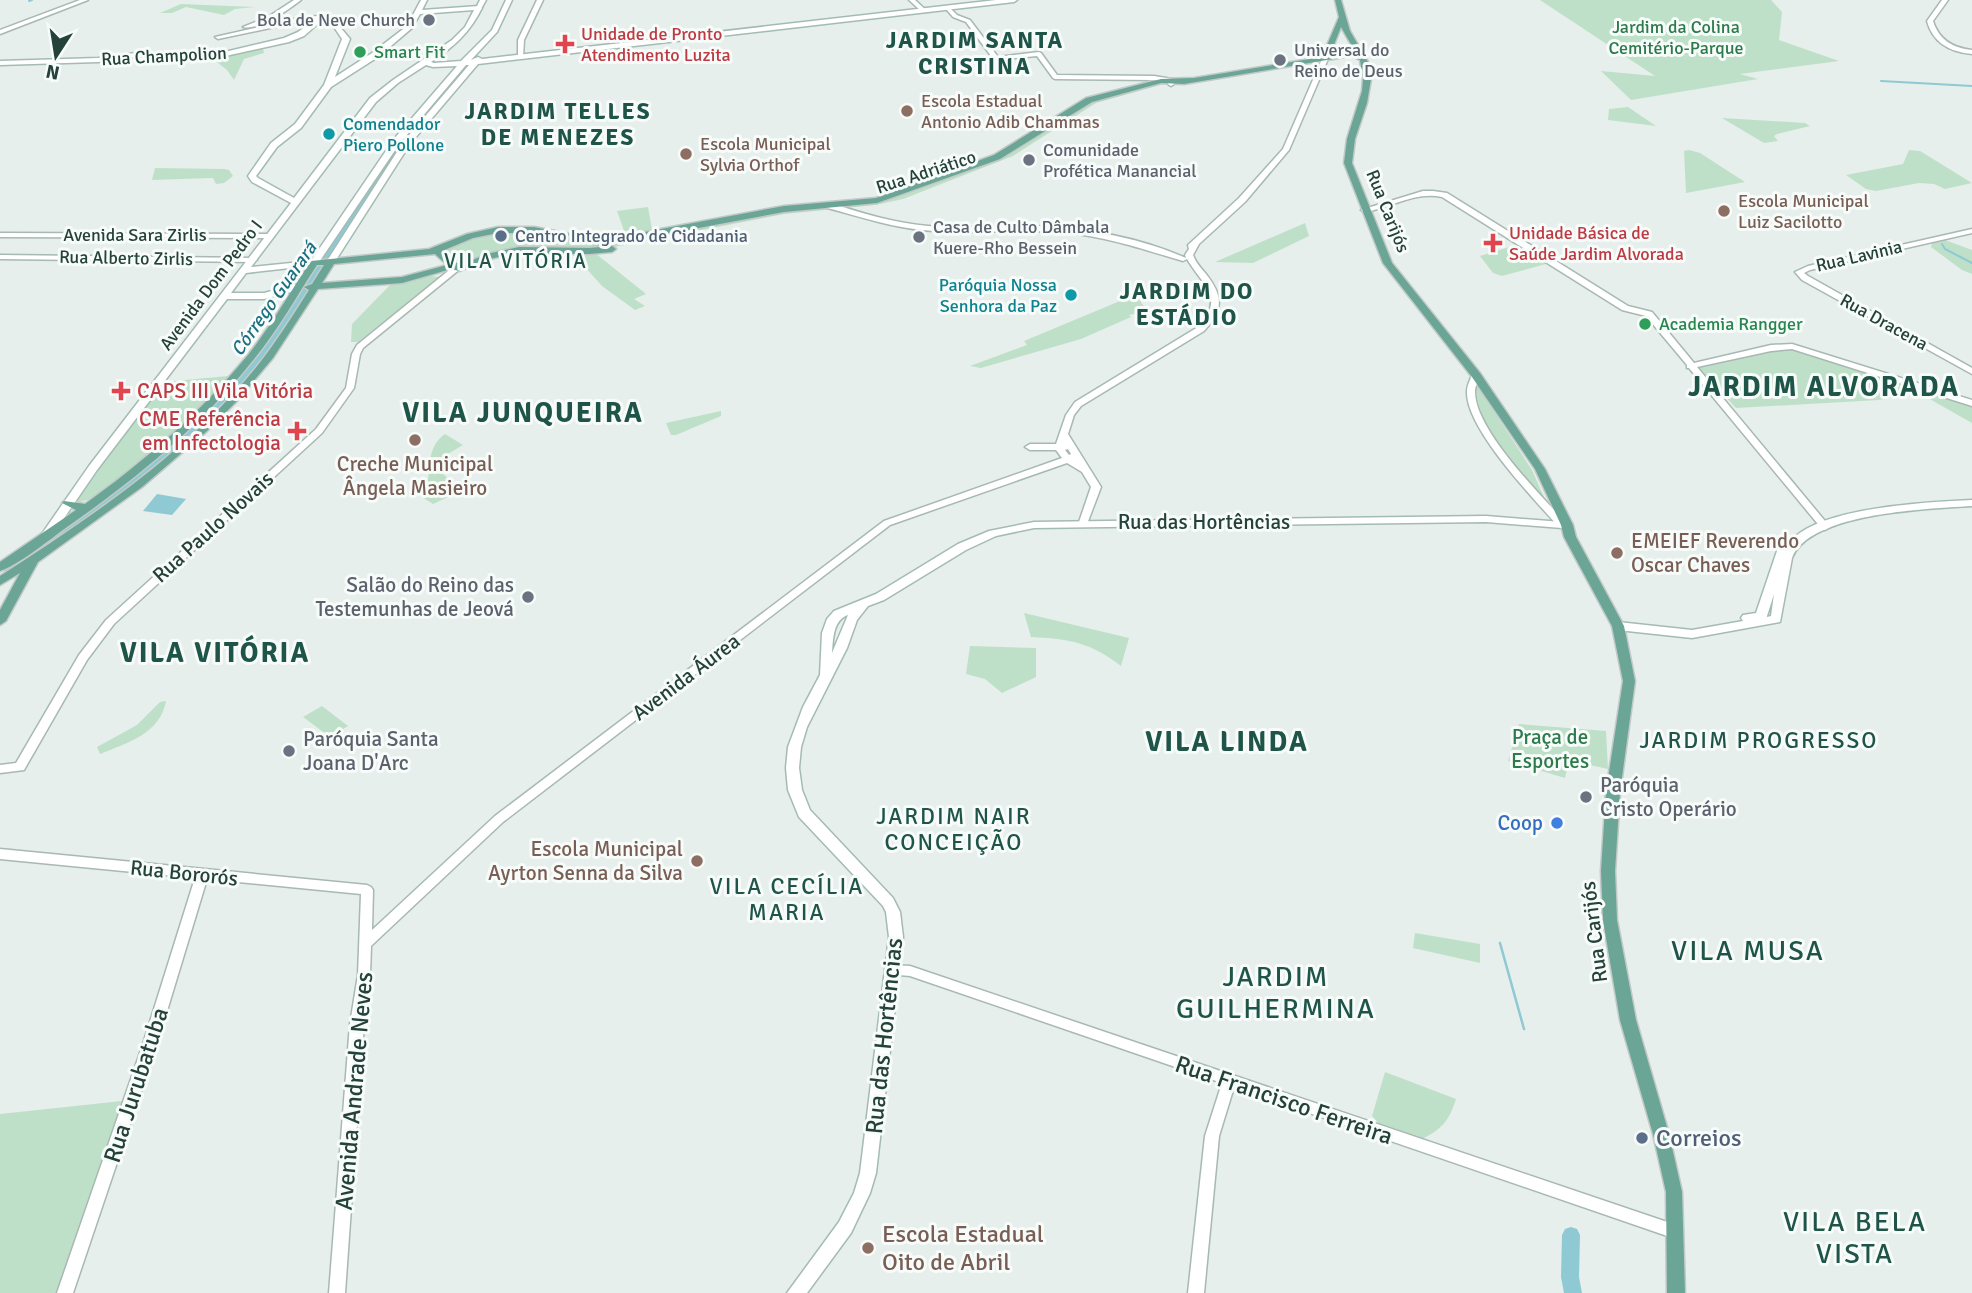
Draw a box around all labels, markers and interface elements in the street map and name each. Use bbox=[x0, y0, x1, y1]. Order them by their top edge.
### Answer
place label: Bola de Neve Church bbox=[257, 9, 415, 31]
marker: Bola de Neve Church bbox=[421, 12, 437, 28]
park label: Jardim da Colina Cemitério-Parque bbox=[1608, 16, 1744, 59]
north arrow bbox=[21, 21, 91, 91]
place label: Unidade de Pronto Atendimento Luzita bbox=[581, 23, 731, 66]
district label: JARDIM SANTA CRISTINA bbox=[886, 26, 1064, 81]
marker: Unidade de Pronto Atendimento Luzita bbox=[555, 34, 575, 54]
place label: Universal do Reino de Deus bbox=[1294, 39, 1403, 82]
place label: Smart Fit bbox=[374, 41, 445, 63]
street label: Rua Champolion bbox=[101, 42, 227, 70]
marker: Smart Fit bbox=[352, 44, 368, 60]
marker: Universal do Reino de Deus bbox=[1272, 52, 1288, 68]
text: N bbox=[44, 59, 62, 85]
place label: Escola Estadual Antonio Adib Chammas bbox=[921, 90, 1100, 133]
district label: JARDIM TELLES DE MENEZES bbox=[464, 97, 652, 152]
marker: Escola Estadual Antonio Adib Chammas bbox=[899, 103, 915, 119]
place label: Comendador Piero Pollone bbox=[343, 113, 444, 156]
marker: Comendador Piero Pollone bbox=[321, 126, 337, 142]
place label: Escola Municipal Sylvia Orthof bbox=[700, 133, 831, 176]
place label: Comunidade Profética Manancial bbox=[1043, 139, 1197, 182]
marker: Escola Municipal Sylvia Orthof bbox=[678, 146, 694, 162]
street label: Rua Adriático bbox=[873, 146, 979, 198]
marker: Comunidade Profética Manancial bbox=[1021, 152, 1037, 168]
street label: Rua Carijós bbox=[1361, 166, 1415, 256]
place label: Escola Municipal Luiz Sacilotto bbox=[1738, 190, 1869, 233]
marker: Escola Municipal Luiz Sacilotto bbox=[1716, 203, 1732, 219]
street label: Avenida Dom Pedro I bbox=[155, 215, 267, 355]
place label: Casa de Culto Dâmbala Kuere-Rho Bessein bbox=[933, 216, 1109, 259]
place label: Unidade Básica de Saúde Jardim Alvorada bbox=[1509, 222, 1684, 265]
street label: Avenida Sara Zirlis bbox=[63, 224, 207, 246]
place label: Centro Integrado de Cidadania bbox=[515, 225, 748, 247]
marker: Centro Integrado de Cidadania bbox=[493, 228, 509, 244]
marker: Casa de Culto Dâmbala Kuere-Rho Bessein bbox=[911, 229, 927, 245]
marker: Unidade Básica de Saúde Jardim Alvorada bbox=[1483, 233, 1503, 253]
street label: Rua Lavinia bbox=[1814, 235, 1904, 277]
water label: Córrego Guarará bbox=[226, 236, 323, 361]
street label: Rua Alberto Zirlis bbox=[59, 246, 193, 270]
district label: VILA VITÓRIA bbox=[444, 248, 588, 274]
place label: Paróquia Nossa Senhora da Paz bbox=[939, 274, 1057, 317]
district label: JARDIM DO ESTÁDIO bbox=[1120, 277, 1254, 332]
marker: Paróquia Nossa Senhora da Paz bbox=[1063, 287, 1079, 303]
street label: Rua Dracena bbox=[1836, 289, 1932, 355]
place label: Academia Rangger bbox=[1659, 313, 1803, 335]
marker: Academia Rangger bbox=[1637, 316, 1653, 332]
district label: JARDIM ALVORADA bbox=[1688, 370, 1960, 404]
place label: CAPS III Vila Vitória bbox=[137, 378, 313, 404]
marker: CAPS III Vila Vitória bbox=[111, 381, 131, 401]
district label: VILA JUNQUEIRA bbox=[402, 396, 644, 430]
place label: CME Referência em Infectologia bbox=[139, 406, 281, 456]
marker: CME Referência em Infectologia bbox=[287, 421, 307, 441]
marker: Creche Municipal Ângela Masieiro bbox=[407, 432, 423, 448]
place label: Creche Municipal Ângela Masieiro bbox=[337, 451, 493, 501]
street label: Rua Paulo Novais bbox=[147, 466, 279, 588]
street label: Rua das Hortências bbox=[1118, 509, 1290, 535]
place label: EMEIEF Reverendo Oscar Chaves bbox=[1631, 528, 1799, 578]
marker: EMEIEF Reverendo Oscar Chaves bbox=[1609, 545, 1625, 561]
place label: Salão do Reino das Testemunhas de Jeová bbox=[315, 572, 514, 622]
marker: Salão do Reino das Testemunhas de Jeová bbox=[520, 589, 536, 605]
street label: Avenida Áurea bbox=[627, 628, 745, 726]
district label: VILA VITÓRIA bbox=[120, 634, 310, 670]
park label: Praça de Esportes bbox=[1511, 724, 1589, 774]
district label: VILA LINDA bbox=[1145, 725, 1309, 759]
place label: Paróquia Santa Joana D'Arc bbox=[303, 726, 439, 776]
district label: JARDIM PROGRESSO bbox=[1640, 726, 1878, 755]
marker: Paróquia Santa Joana D'Arc bbox=[281, 743, 297, 759]
place label: Paróquia Cristo Operário bbox=[1600, 772, 1737, 822]
marker: Paróquia Cristo Operário bbox=[1578, 789, 1594, 805]
district label: JARDIM NAIR CONCEIÇÃO bbox=[876, 802, 1032, 857]
place label: Coop bbox=[1498, 810, 1543, 836]
marker: Coop bbox=[1549, 815, 1565, 831]
place label: Escola Municipal Ayrton Senna da Silva bbox=[488, 836, 683, 886]
marker: Escola Municipal Ayrton Senna da Silva bbox=[689, 853, 705, 869]
street label: Rua Bororós bbox=[129, 854, 239, 892]
district label: VILA CECÍLIA MARIA bbox=[710, 872, 864, 927]
street label: Rua Carijós bbox=[1575, 880, 1613, 984]
district label: VILA MUSA bbox=[1671, 934, 1825, 968]
street label: Rua das Hortências bbox=[859, 936, 909, 1136]
district label: JARDIM GUILHERMINA bbox=[1176, 960, 1376, 1026]
street label: Avenida Andrade Neves bbox=[329, 971, 379, 1211]
street label: Rua Jurubatuba bbox=[97, 1004, 175, 1166]
street label: Rua Francisco Ferreira bbox=[1171, 1049, 1397, 1151]
place label: Correios bbox=[1656, 1123, 1742, 1153]
marker: Correios bbox=[1634, 1130, 1650, 1146]
district label: VILA BELA VISTA bbox=[1783, 1205, 1927, 1271]
place label: Escola Estadual Oito de Abril bbox=[882, 1219, 1044, 1277]
marker: Escola Estadual Oito de Abril bbox=[860, 1240, 876, 1256]

